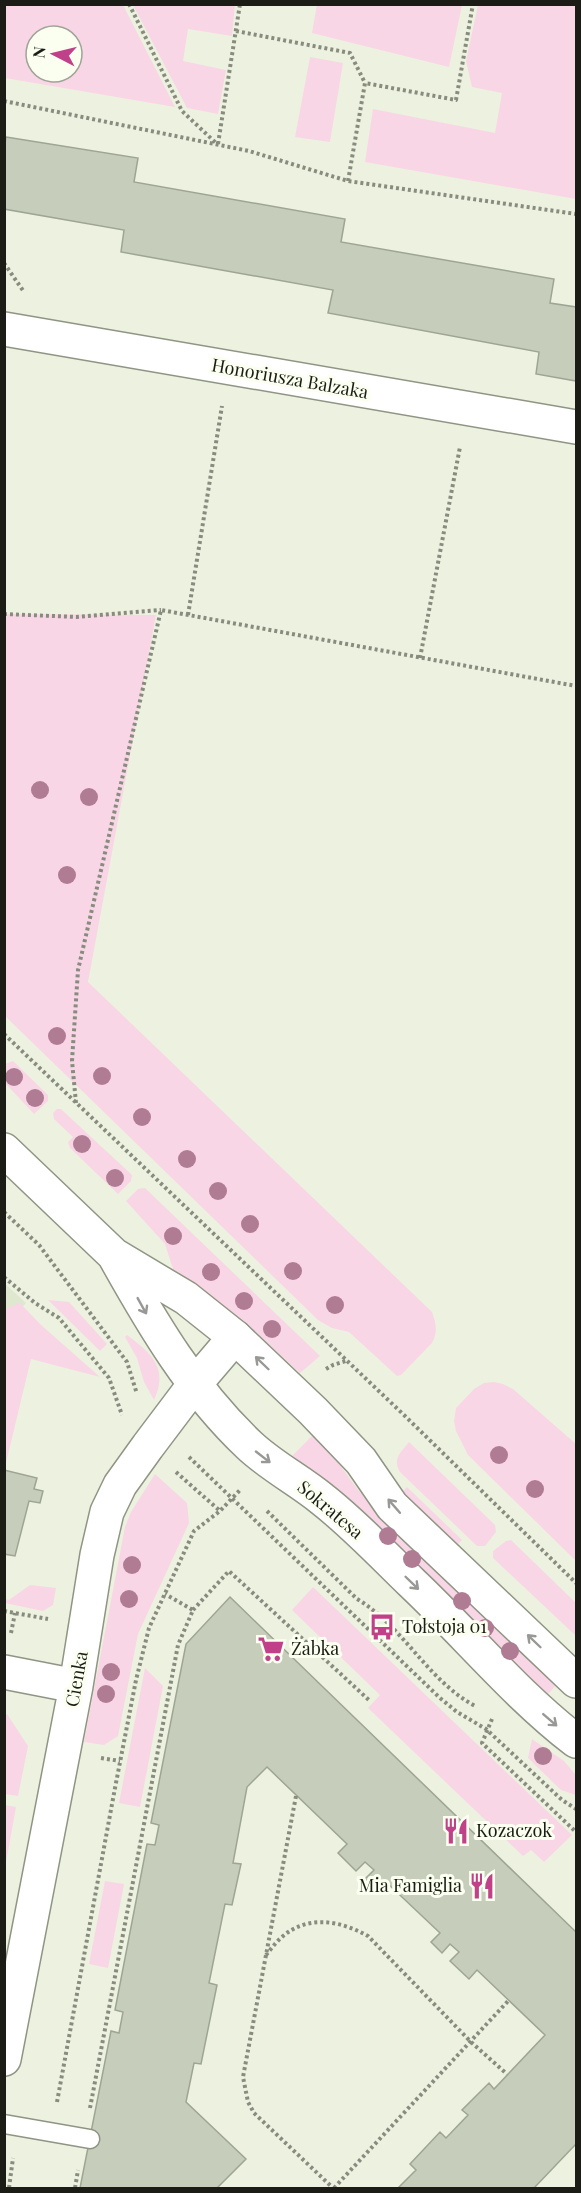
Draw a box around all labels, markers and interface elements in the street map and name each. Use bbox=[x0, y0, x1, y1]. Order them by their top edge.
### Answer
north arrow bbox=[24, 24, 84, 84]
text: N bbox=[27, 45, 50, 59]
street label: Honoriusza Balzaka bbox=[210, 352, 371, 404]
one-way arrow bbox=[136, 1297, 148, 1314]
one-way arrow bbox=[254, 1356, 269, 1371]
one-way arrow bbox=[255, 1451, 271, 1464]
street label: Sokratesa bbox=[293, 1475, 369, 1544]
one-way arrow bbox=[387, 1499, 401, 1514]
one-way arrow bbox=[404, 1576, 419, 1590]
bus stop icon: Tołstoja 01 bbox=[367, 1612, 397, 1642]
place label: Tołstoja 01 bbox=[402, 1614, 487, 1638]
supermarket icon: Żabka bbox=[256, 1634, 286, 1664]
one-way arrow bbox=[527, 1634, 542, 1648]
place label: Żabka bbox=[291, 1636, 339, 1660]
street label: Cienka bbox=[59, 1649, 93, 1709]
one-way arrow bbox=[543, 1713, 558, 1727]
restaurant icon: Kozaczok bbox=[441, 1816, 471, 1846]
place label: Kozaczok bbox=[476, 1818, 552, 1842]
restaurant icon: Mia Famiglia bbox=[467, 1871, 497, 1901]
place label: Mia Famiglia bbox=[359, 1873, 462, 1897]

